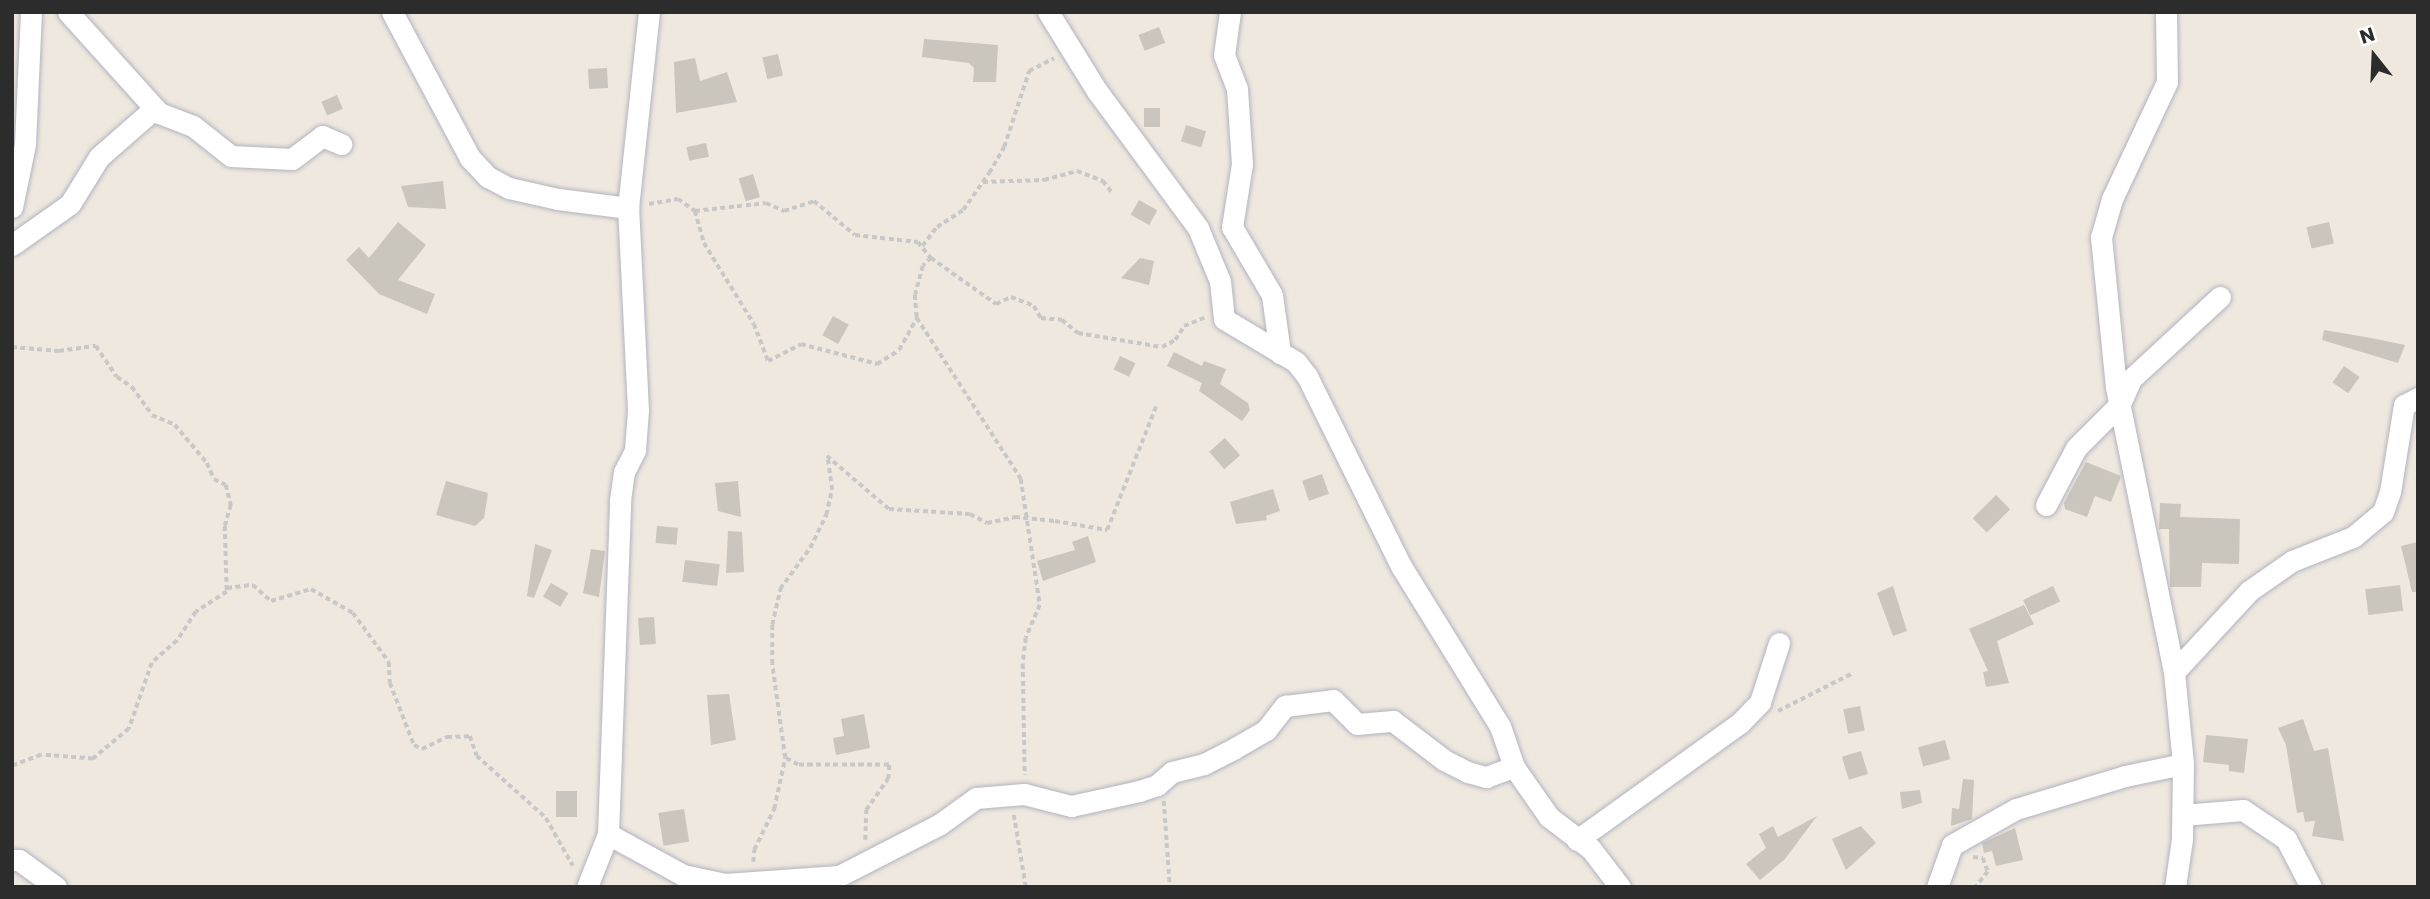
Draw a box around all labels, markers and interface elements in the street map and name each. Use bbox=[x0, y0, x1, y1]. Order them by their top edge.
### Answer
north arrow bbox=[2339, 21, 2409, 91]
text: N bbox=[2356, 21, 2378, 51]

